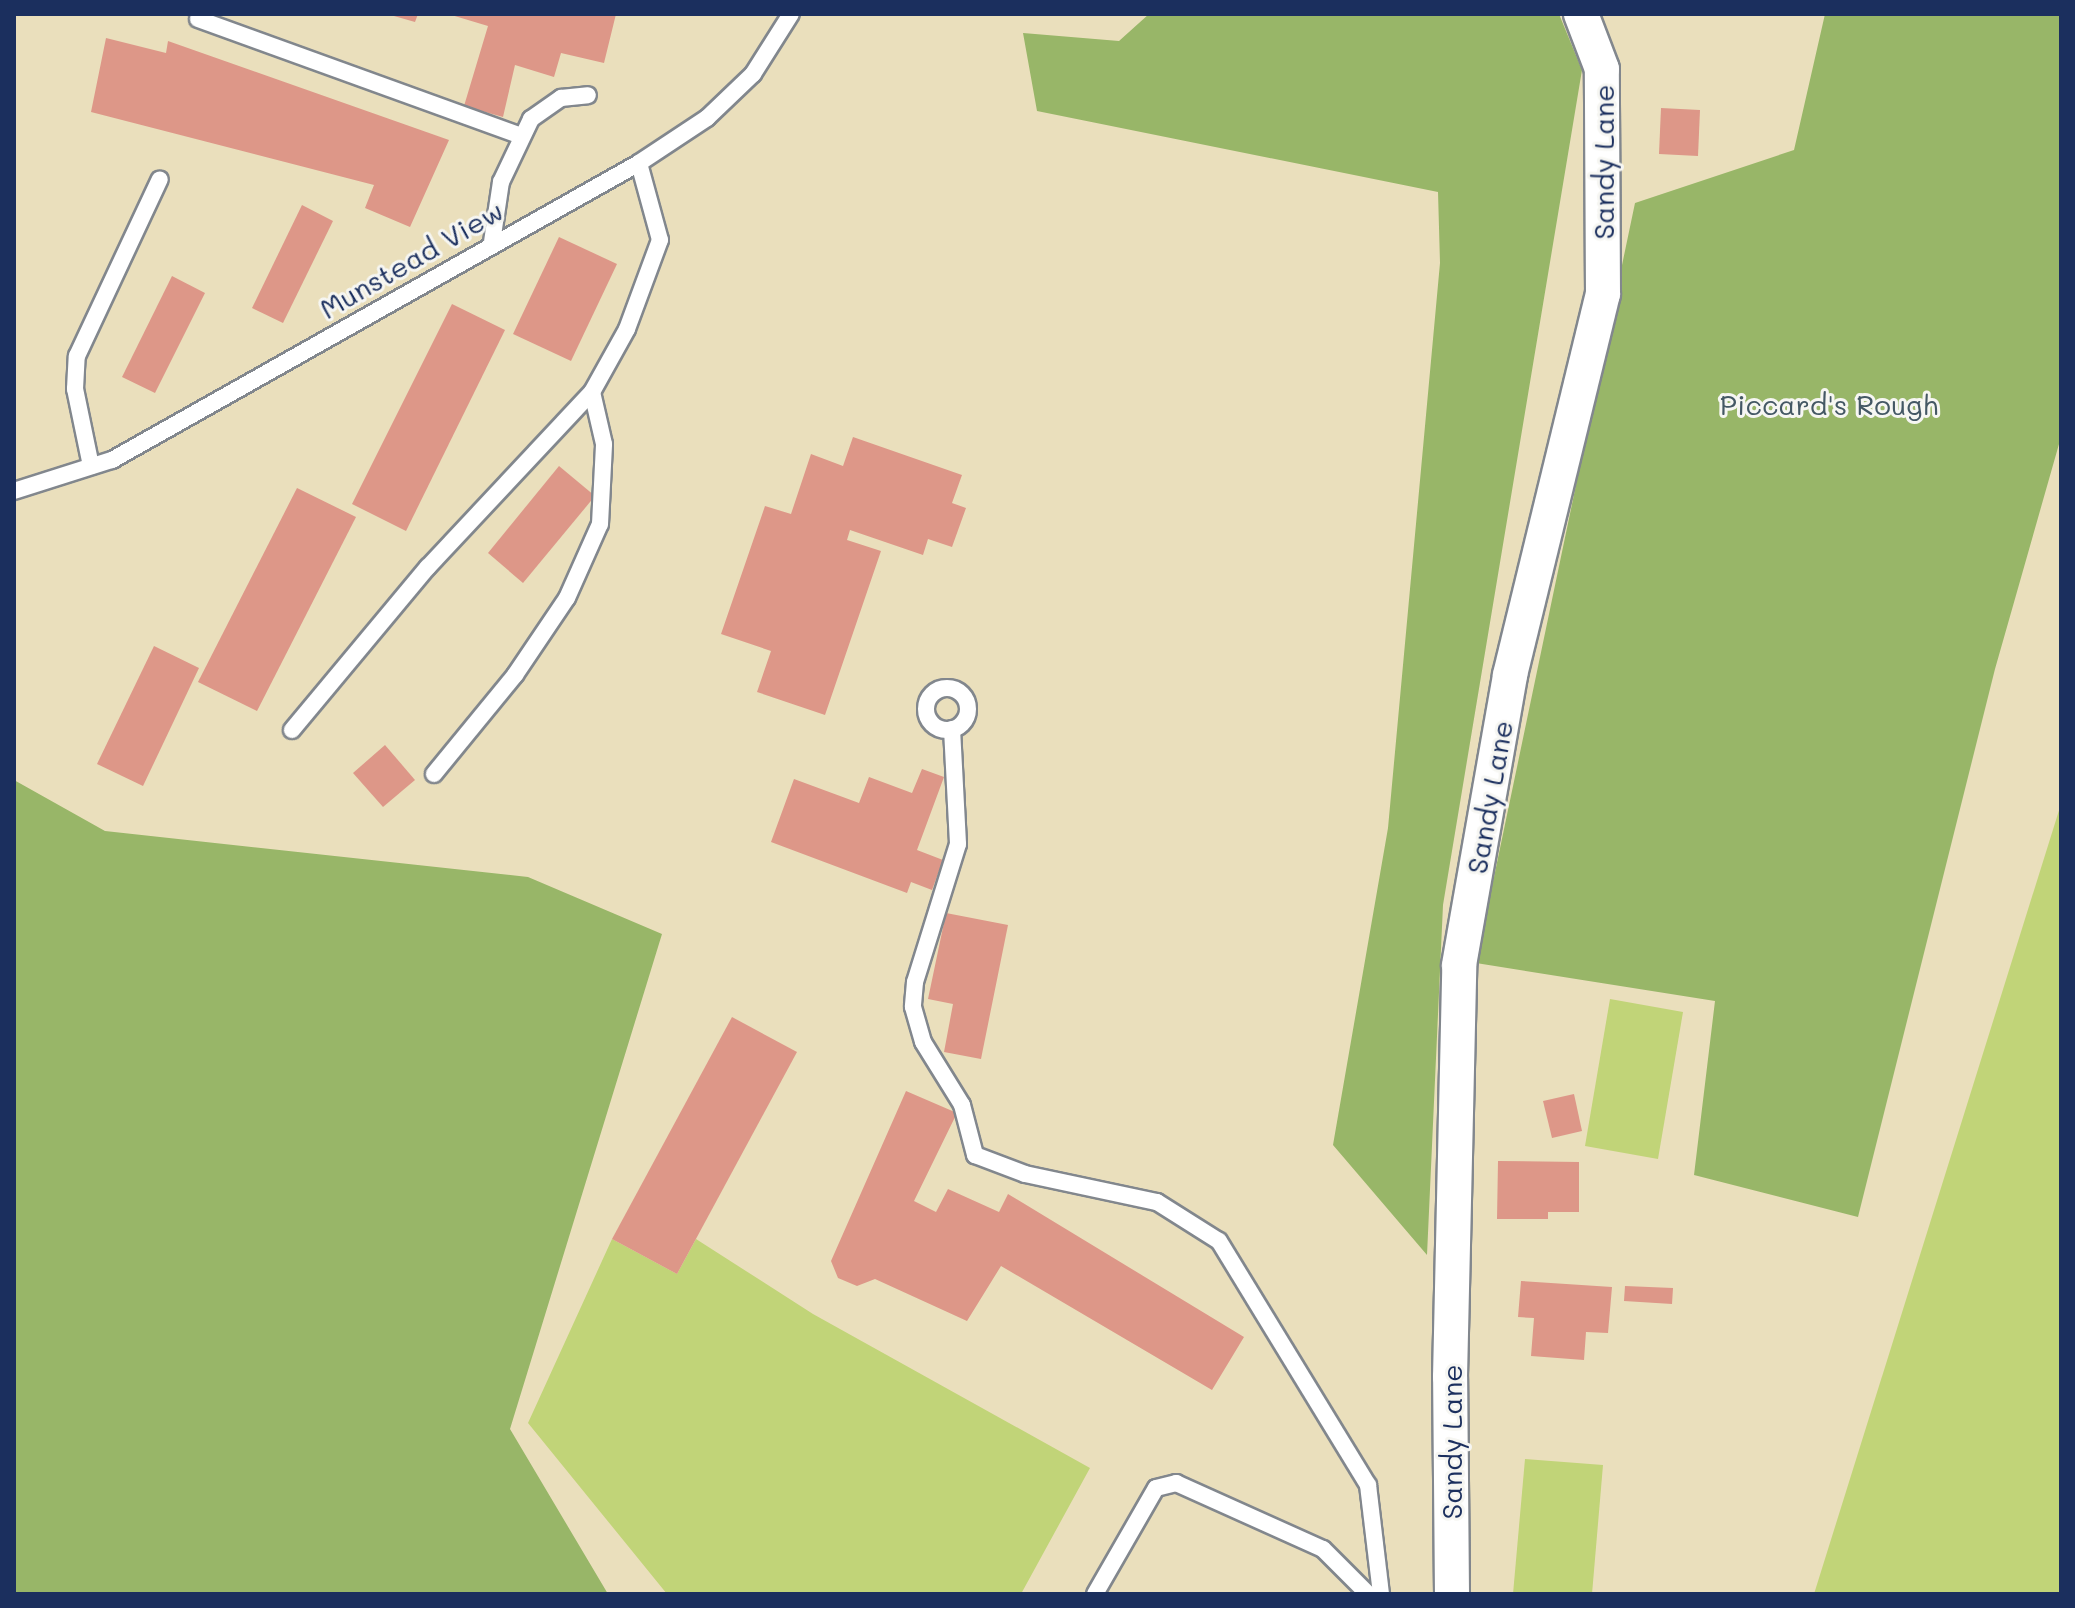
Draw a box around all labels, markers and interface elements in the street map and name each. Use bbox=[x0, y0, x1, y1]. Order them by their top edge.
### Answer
street label: Sandy Lane bbox=[1586, 84, 1620, 240]
street label: Munstead View bbox=[313, 193, 509, 325]
park label: Piccard's Rough bbox=[1720, 387, 1938, 421]
street label: Sandy Lane bbox=[1459, 718, 1519, 876]
street label: Sandy Lane bbox=[1434, 1364, 1468, 1520]

